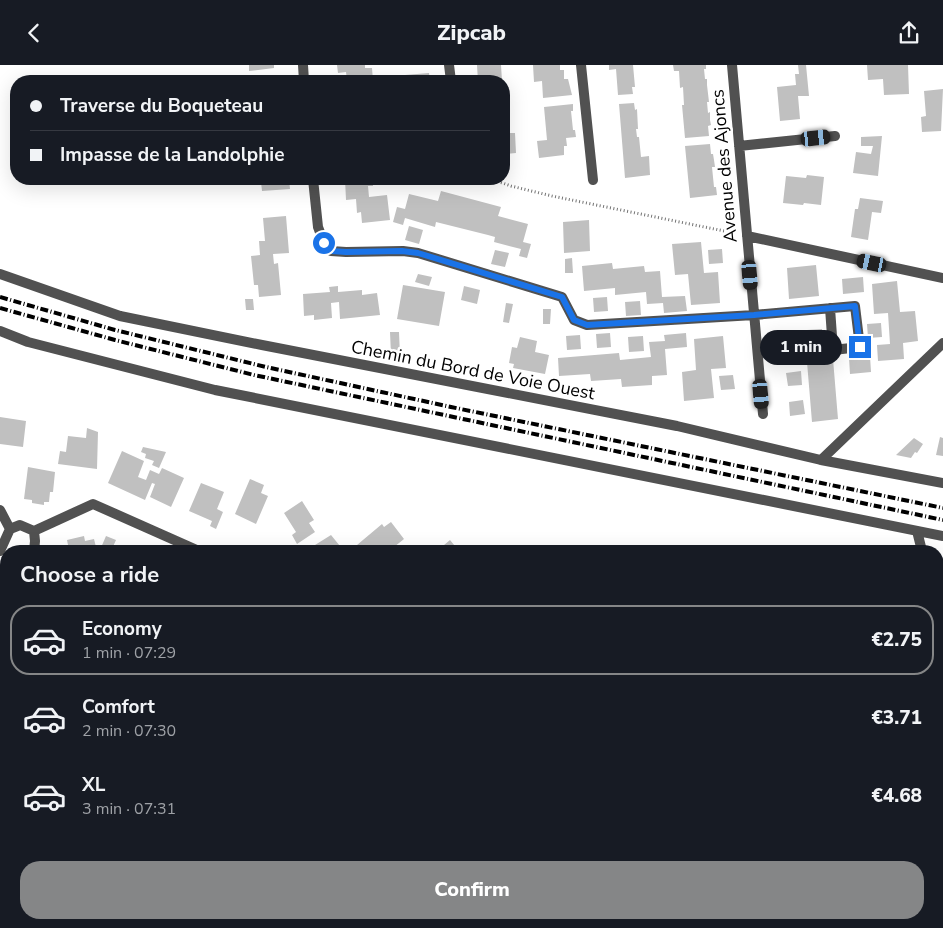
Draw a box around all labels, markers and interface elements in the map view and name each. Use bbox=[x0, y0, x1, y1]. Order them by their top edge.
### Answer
text: Zipcab bbox=[437, 18, 506, 48]
icon: back bbox=[20, 19, 48, 47]
icon: share bbox=[895, 19, 923, 47]
street label: Avenue des Ajoncs bbox=[705, 88, 743, 244]
text: Traverse du Boqueteau bbox=[60, 93, 263, 119]
car bbox=[800, 129, 831, 147]
text: Impasse de la Landolphie bbox=[60, 142, 284, 168]
route start bbox=[313, 232, 335, 254]
car bbox=[855, 253, 888, 273]
car bbox=[741, 259, 758, 291]
callout: 1 min bbox=[760, 329, 842, 365]
street label: Chemin du Bord de Voie Ouest bbox=[349, 335, 598, 406]
text: 1 min bbox=[780, 336, 822, 358]
route end bbox=[849, 336, 871, 358]
car bbox=[752, 378, 769, 410]
text: Choose a ride bbox=[20, 560, 159, 590]
text: Economy bbox=[82, 616, 162, 642]
icon: car bbox=[22, 618, 67, 663]
text: €2.75 bbox=[871, 627, 922, 653]
text: 1 min · 07:29 bbox=[82, 642, 176, 664]
text: Comfort bbox=[82, 694, 155, 720]
icon: car bbox=[22, 696, 67, 741]
text: €3.71 bbox=[871, 705, 922, 731]
text: 2 min · 07:30 bbox=[82, 720, 176, 742]
text: XL bbox=[82, 772, 105, 798]
icon: car bbox=[22, 774, 67, 819]
text: €4.68 bbox=[871, 783, 922, 809]
text: 3 min · 07:31 bbox=[82, 798, 176, 820]
button: Confirm bbox=[20, 861, 924, 919]

